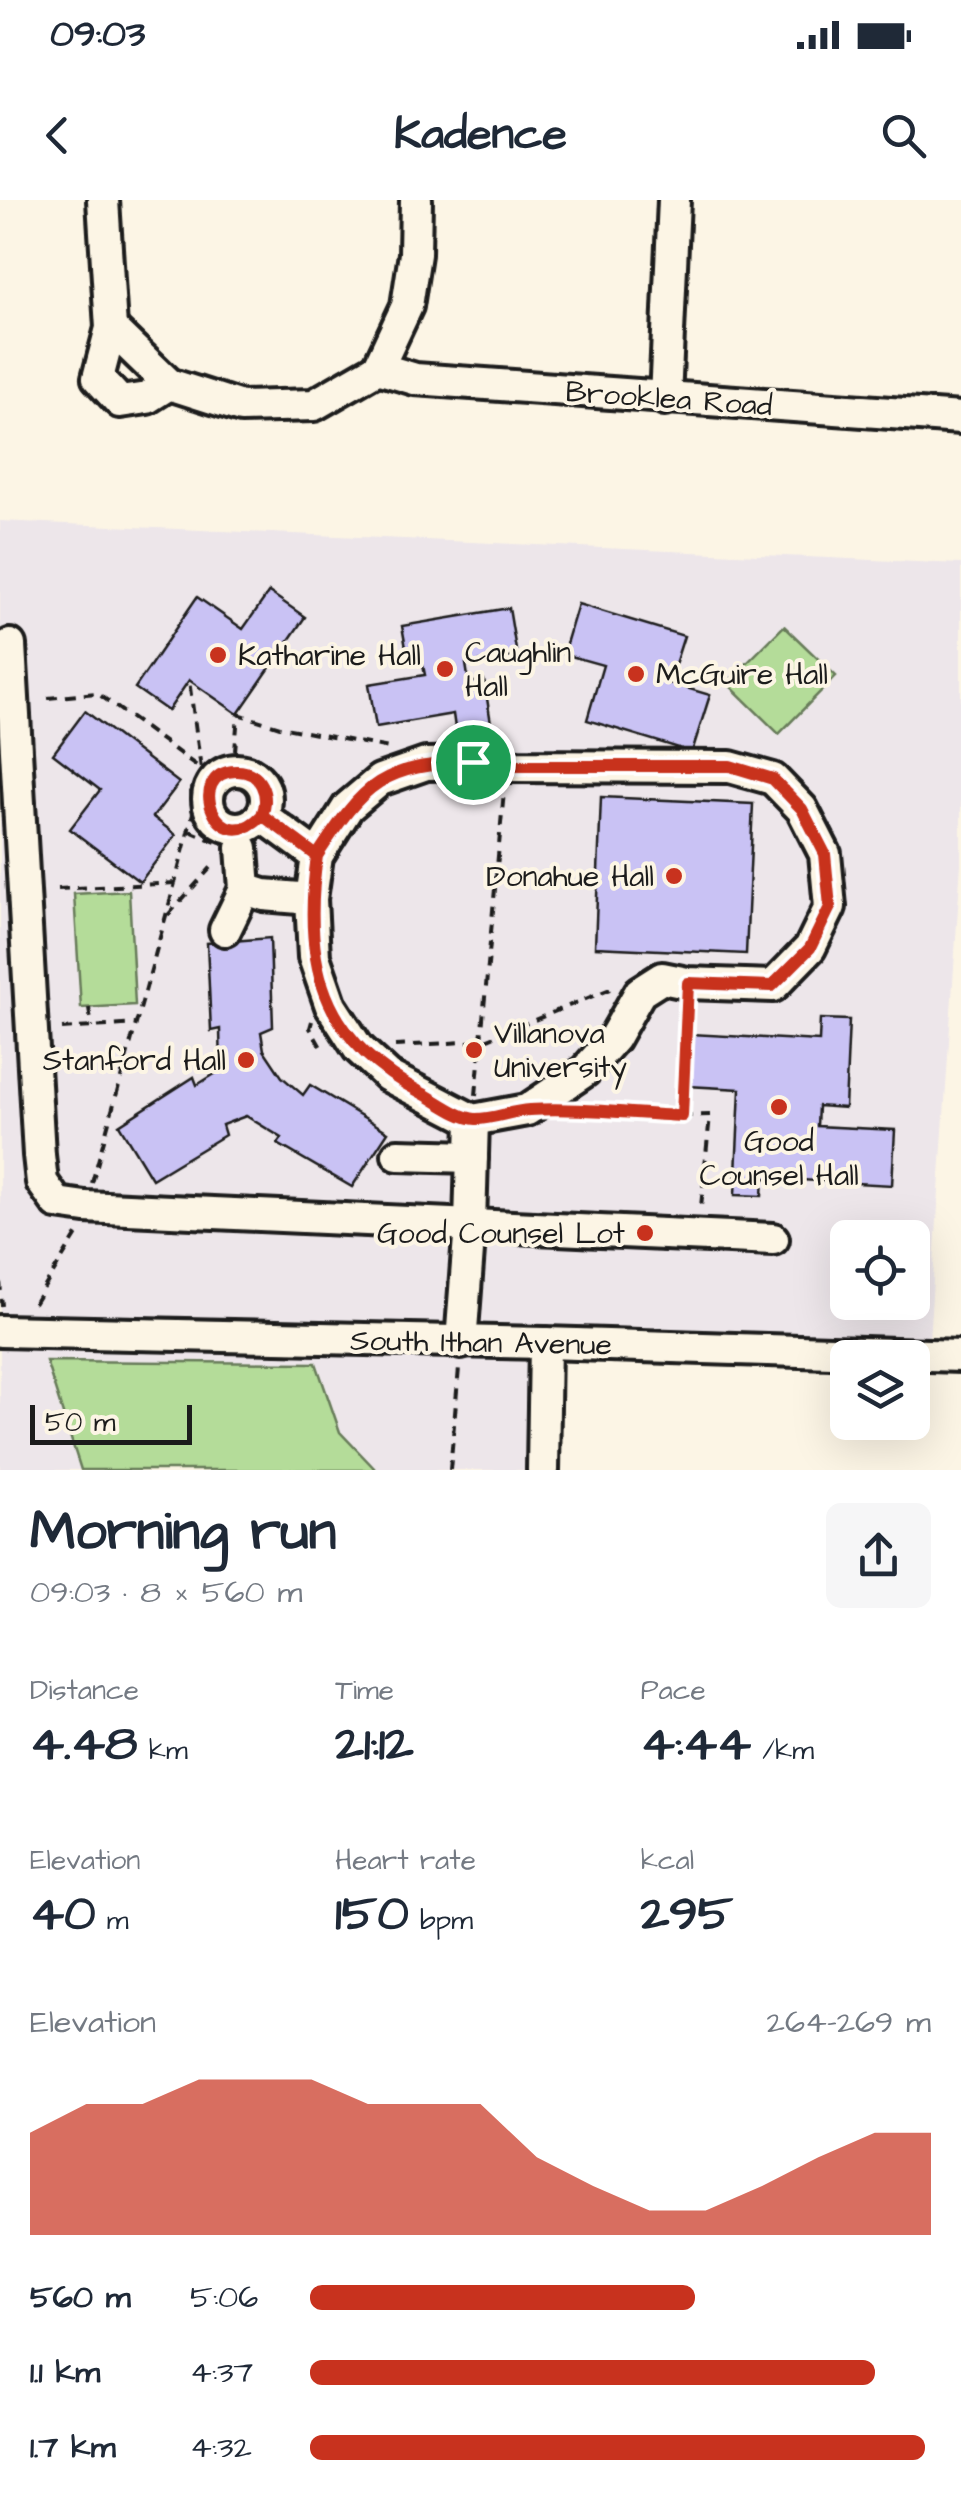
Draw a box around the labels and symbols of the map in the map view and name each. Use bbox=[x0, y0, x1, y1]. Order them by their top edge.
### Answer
street label: Brooklea Road bbox=[564, 371, 774, 427]
place label: Caughlin Hall bbox=[465, 632, 571, 708]
place label: Katharine Hall bbox=[238, 635, 421, 677]
marker: Katharine Hall bbox=[207, 644, 229, 666]
place label: McGuire Hall bbox=[656, 654, 828, 696]
marker: Caughlin Hall bbox=[434, 658, 456, 680]
marker: McGuire Hall bbox=[625, 663, 647, 685]
pin bbox=[431, 720, 516, 805]
place label: Donahue Hall bbox=[486, 856, 654, 898]
marker: Donahue Hall bbox=[663, 865, 685, 887]
place label: Villanova University bbox=[494, 1013, 627, 1090]
marker: Villanova University bbox=[463, 1039, 485, 1061]
place label: Stanford Hall bbox=[43, 1040, 226, 1082]
marker: Stanford Hall bbox=[235, 1049, 257, 1071]
marker: Good Counsel Hall bbox=[768, 1096, 790, 1118]
place label: Good Counsel Hall bbox=[699, 1121, 859, 1197]
place label: Good Counsel Lot bbox=[377, 1213, 625, 1255]
marker: Good Counsel Lot bbox=[634, 1222, 656, 1244]
street label: South Ithan Avenue bbox=[350, 1320, 612, 1366]
scale bar bbox=[30, 1400, 192, 1444]

